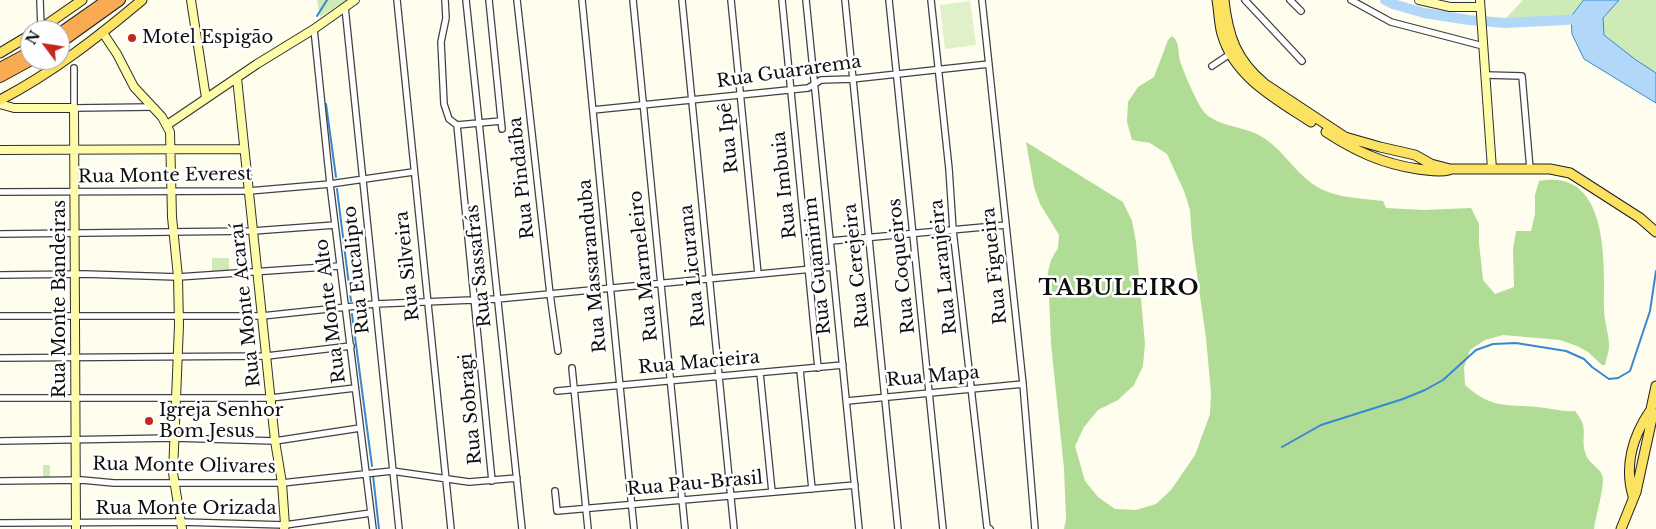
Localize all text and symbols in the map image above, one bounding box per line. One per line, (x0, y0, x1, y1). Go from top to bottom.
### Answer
north arrow (20, 20, 70, 70)
place label: Motel Espigão (142, 27, 273, 49)
text: N (22, 28, 44, 48)
marker: Motel Espigão (126, 32, 138, 44)
street label: Rua Guararema (715, 51, 863, 93)
street label: Rua Ipê (715, 102, 743, 174)
street label: Rua Pindaíba (505, 116, 539, 240)
street label: Rua Imbuia (769, 130, 801, 240)
street label: Rua Monte Everest (78, 164, 252, 188)
street label: Rua Massaranduba (575, 178, 611, 354)
street label: Rua Marmeleiro (625, 189, 663, 343)
street label: Rua Guamirim (800, 196, 836, 336)
street label: Rua Coqueiros (884, 197, 920, 335)
street label: Rua Laranjeira (926, 198, 962, 336)
street label: Rua Monte Bandeiras (49, 200, 71, 398)
street label: Rua Sassafrás (462, 203, 496, 329)
street label: Rua Cerejeira (840, 203, 874, 329)
street label: Rua Licurana (676, 204, 710, 328)
street label: Rua Eucalipto (340, 205, 374, 335)
street label: Rua Figueira (978, 206, 1012, 326)
street label: Rua Silveira (391, 210, 425, 322)
street label: Rua Monte Acaraí (227, 222, 265, 388)
street label: Rua Monte Alto (311, 238, 351, 384)
district label: TABULEIRO (1037, 276, 1201, 302)
street label: Rua Macieira (637, 347, 761, 379)
street label: Rua Sobragi (455, 352, 487, 466)
street label: Rua Mapa (886, 362, 980, 392)
place label: Igreja Senhor Bom Jesus (159, 400, 283, 442)
marker: Igreja Senhor Bom Jesus (143, 415, 155, 427)
street label: Rua Monte Olivares (92, 454, 276, 478)
street label: Rua Pau-Brasil (626, 467, 764, 501)
street label: Rua Monte Orizada (96, 498, 276, 520)

